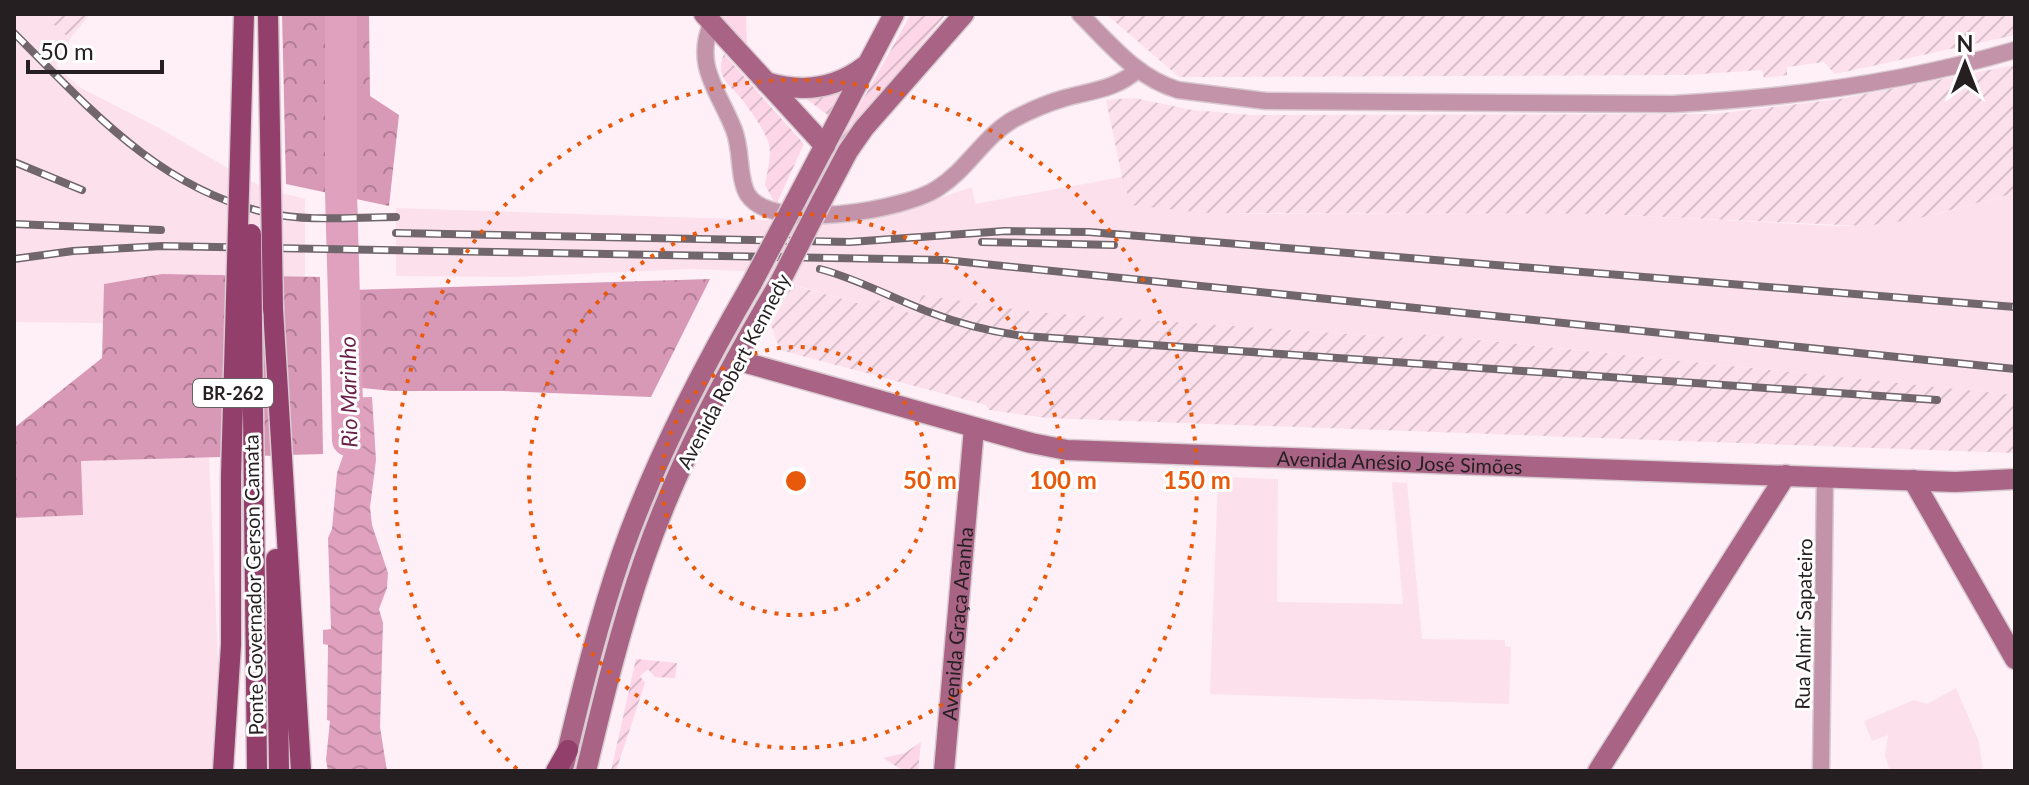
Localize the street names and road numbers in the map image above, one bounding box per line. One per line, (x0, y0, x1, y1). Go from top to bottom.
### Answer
street label: Avenida Robert Kennedy (671, 269, 795, 473)
road number: BR-262 (193, 379, 273, 407)
street label: Ponte Governador Gerson Camata (238, 434, 268, 736)
street label: Avenida Anésio José Simões (1276, 446, 1523, 478)
street label: Avenida Graça Aranha (936, 526, 977, 721)
street label: Rua Almir Sapateiro (1790, 538, 1816, 710)

